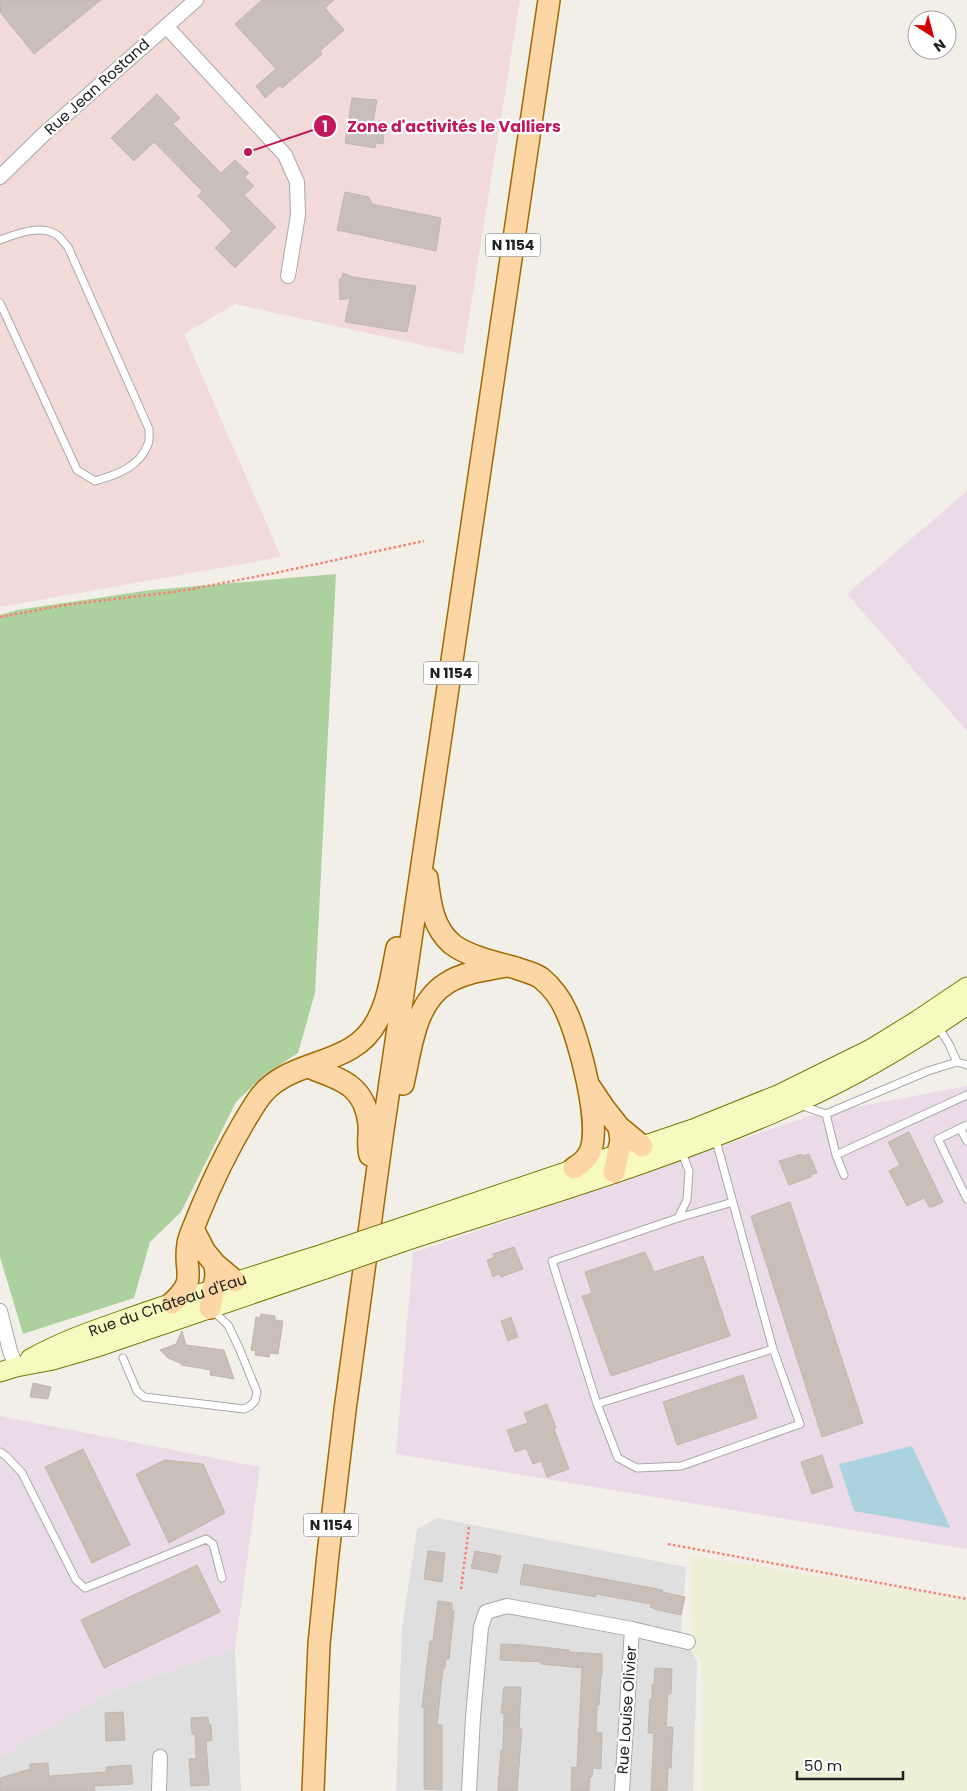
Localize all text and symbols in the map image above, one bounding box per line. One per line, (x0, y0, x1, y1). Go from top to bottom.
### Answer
north arrow (907, 10, 957, 60)
street label: Rue Jean Rostand (40, 34, 154, 140)
text: N (930, 34, 950, 57)
callout: Zone d'activités le Valliers (313, 111, 571, 142)
text: Zone d'activités le Valliers (347, 115, 561, 138)
text: 1 (322, 116, 328, 137)
road number: N 1154 (486, 234, 540, 256)
road number: N 1154 (424, 661, 478, 684)
street label: Rue du Château d'Eau (85, 1268, 249, 1341)
road number: N 1154 (304, 1514, 358, 1536)
street label: Rue Louise Olivier (612, 1645, 641, 1775)
scale bar (797, 1748, 903, 1780)
text: 50 m (804, 1755, 842, 1776)

